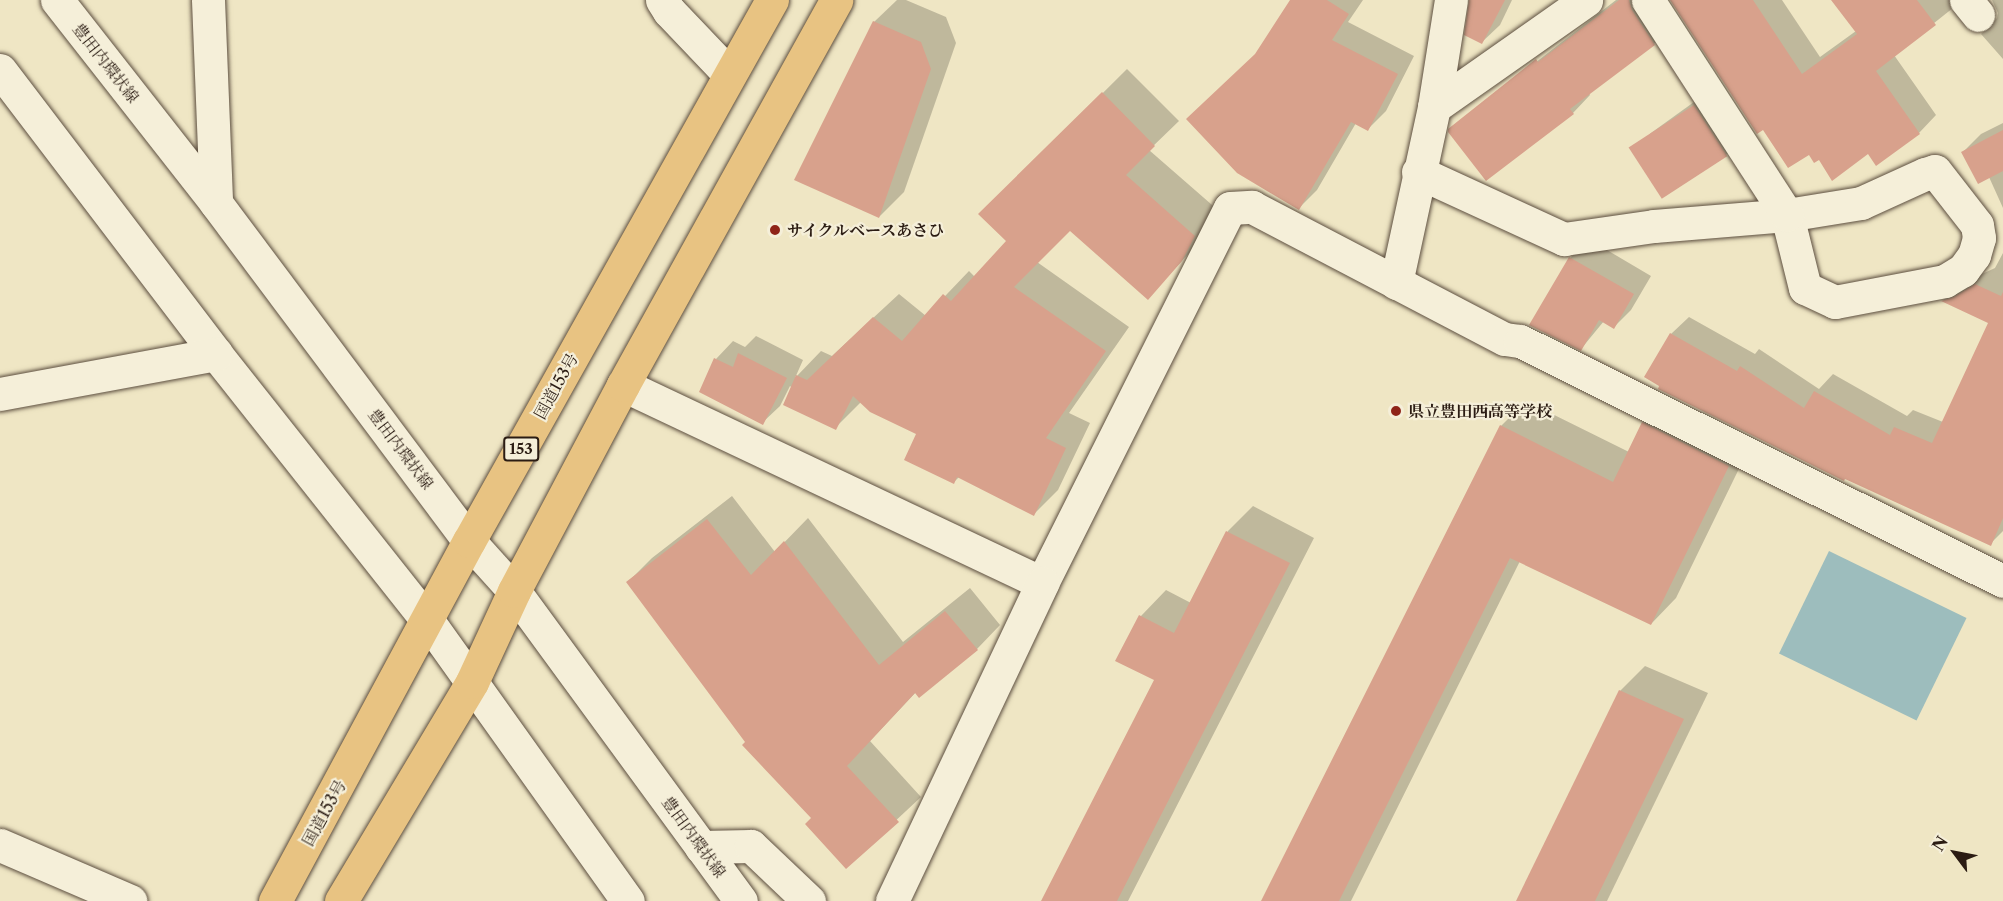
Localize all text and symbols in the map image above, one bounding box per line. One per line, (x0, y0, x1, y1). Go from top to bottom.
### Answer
street label: 豊田内環状線 (69, 19, 143, 107)
place label: サイクルベースあさひ (787, 220, 947, 240)
marker: サイクルベースあさひ (768, 223, 782, 237)
street label: 国道153号 (530, 350, 582, 422)
place label: 県立豊田西高等学校 (1408, 401, 1552, 421)
marker: 県立豊田西高等学校 (1389, 404, 1403, 418)
street label: 豊田内環状線 (364, 405, 438, 493)
road number: 153 (503, 437, 539, 461)
street label: 国道153号 (298, 777, 350, 849)
street label: 豊田内環状線 (658, 793, 730, 881)
north arrow (1925, 823, 1985, 883)
text: N (1928, 832, 1952, 855)

